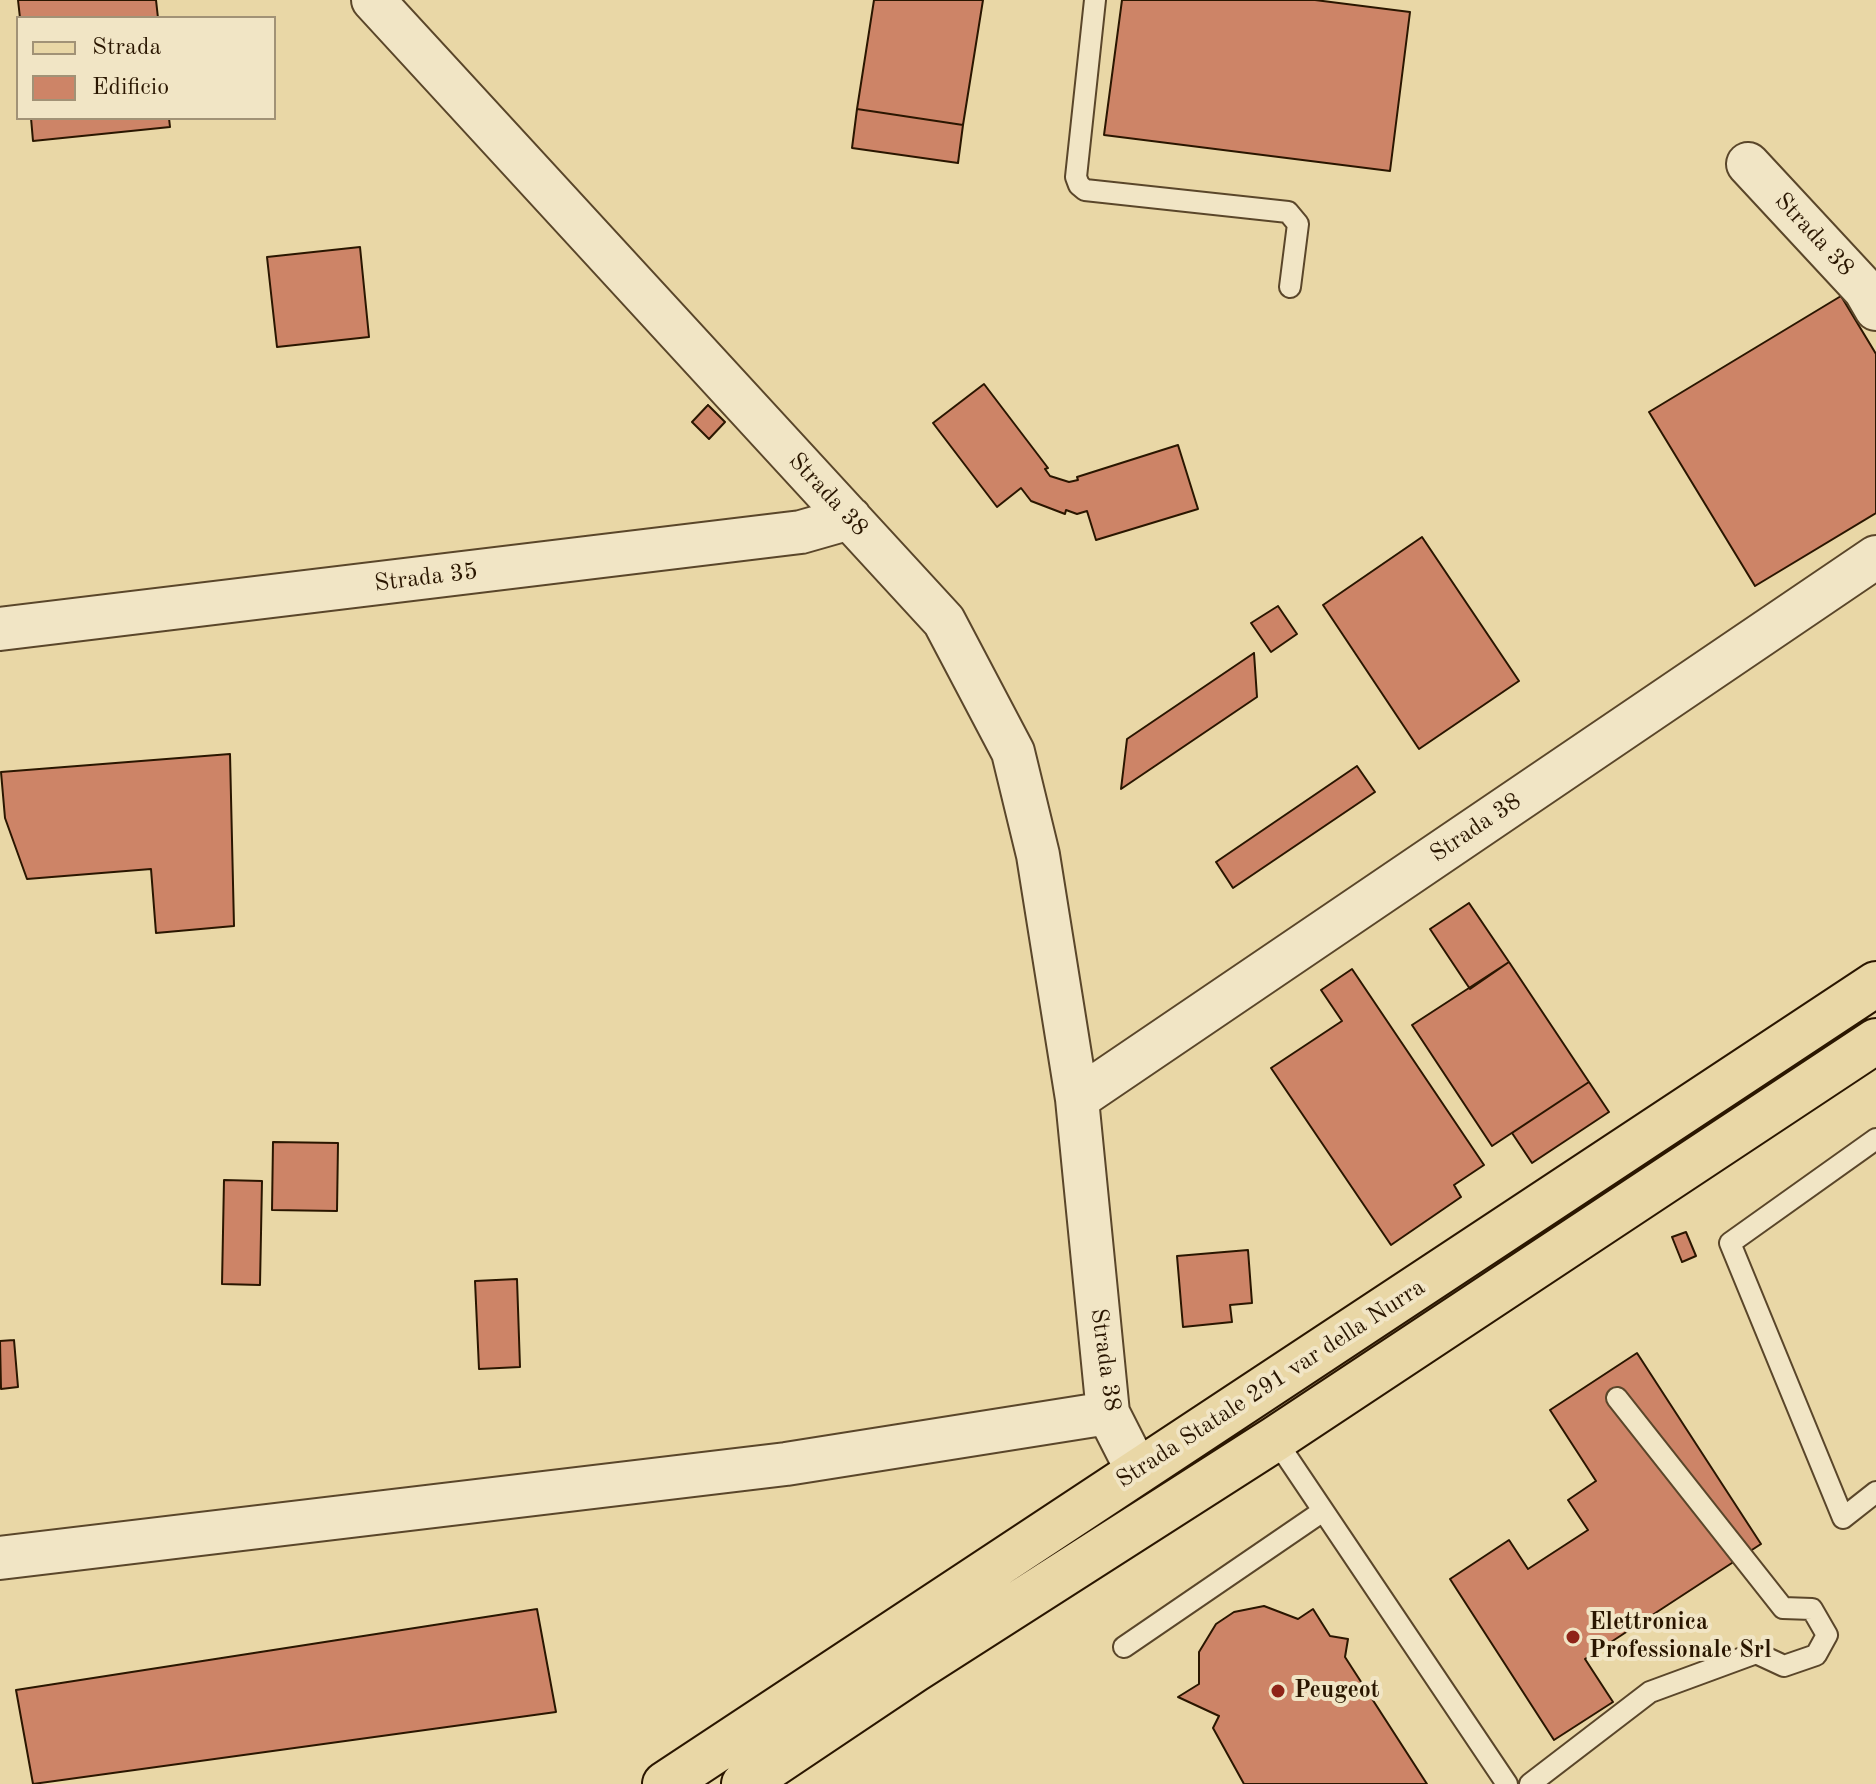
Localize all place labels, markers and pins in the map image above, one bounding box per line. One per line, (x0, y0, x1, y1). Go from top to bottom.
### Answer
place label: Elettronica Professionale Srl (1589, 1609, 1772, 1665)
marker: Elettronica Professionale Srl (1564, 1628, 1582, 1646)
place label: Peugeot (1294, 1677, 1380, 1705)
marker: Peugeot (1269, 1682, 1287, 1700)

